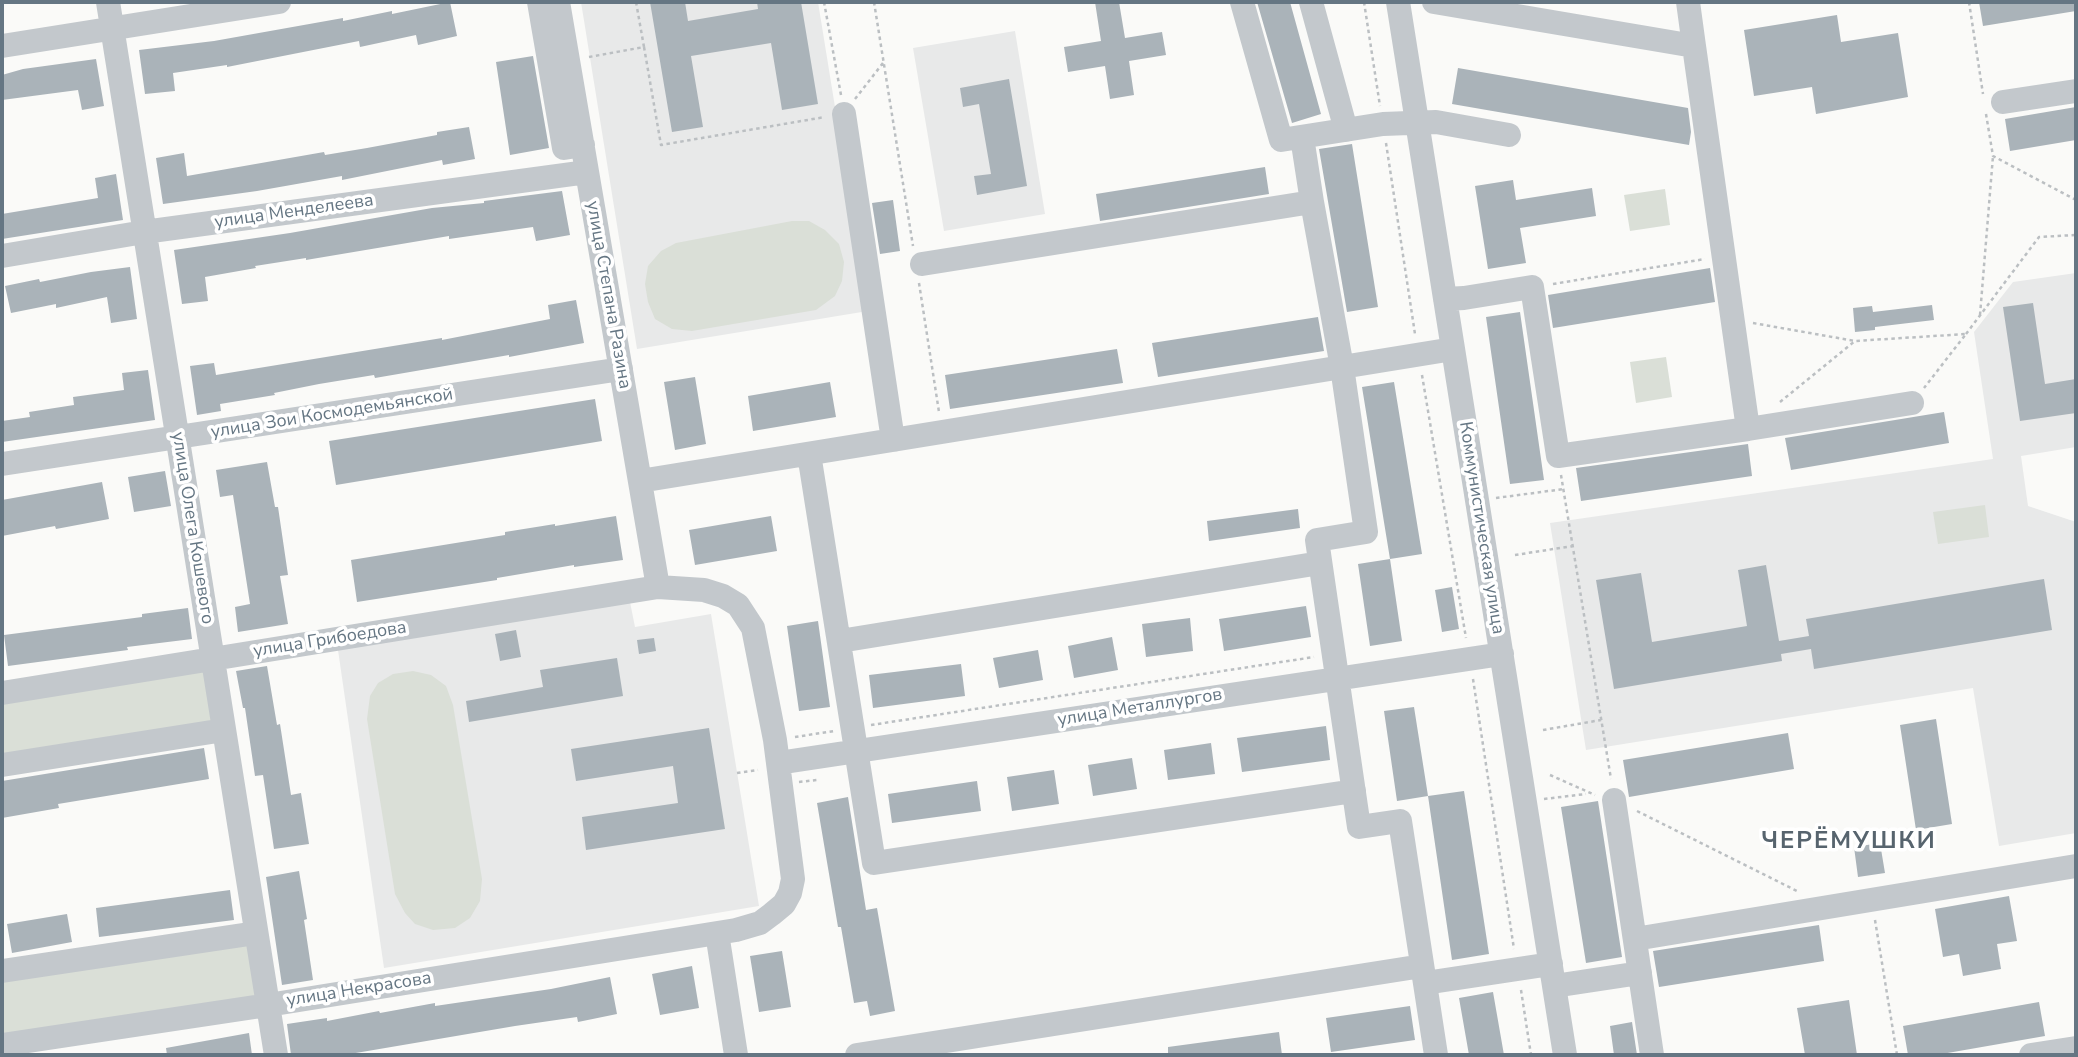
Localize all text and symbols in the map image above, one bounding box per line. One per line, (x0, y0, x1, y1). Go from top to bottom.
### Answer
street label: улица Менделеева (213, 190, 375, 234)
street label: улица Степана Разина (581, 199, 635, 391)
street label: улица Зои Космодемьянской (209, 384, 455, 444)
street label: Коммунистическая улица (1454, 420, 1508, 636)
street label: улица Олега Кошевого (166, 430, 218, 626)
street label: улица Грибоедова (252, 617, 408, 663)
street label: улица Металлургов (1056, 684, 1224, 732)
district label: ЧЕРЁМУШКИ (1762, 828, 1936, 856)
street label: улица Некрасова (285, 968, 433, 1012)

